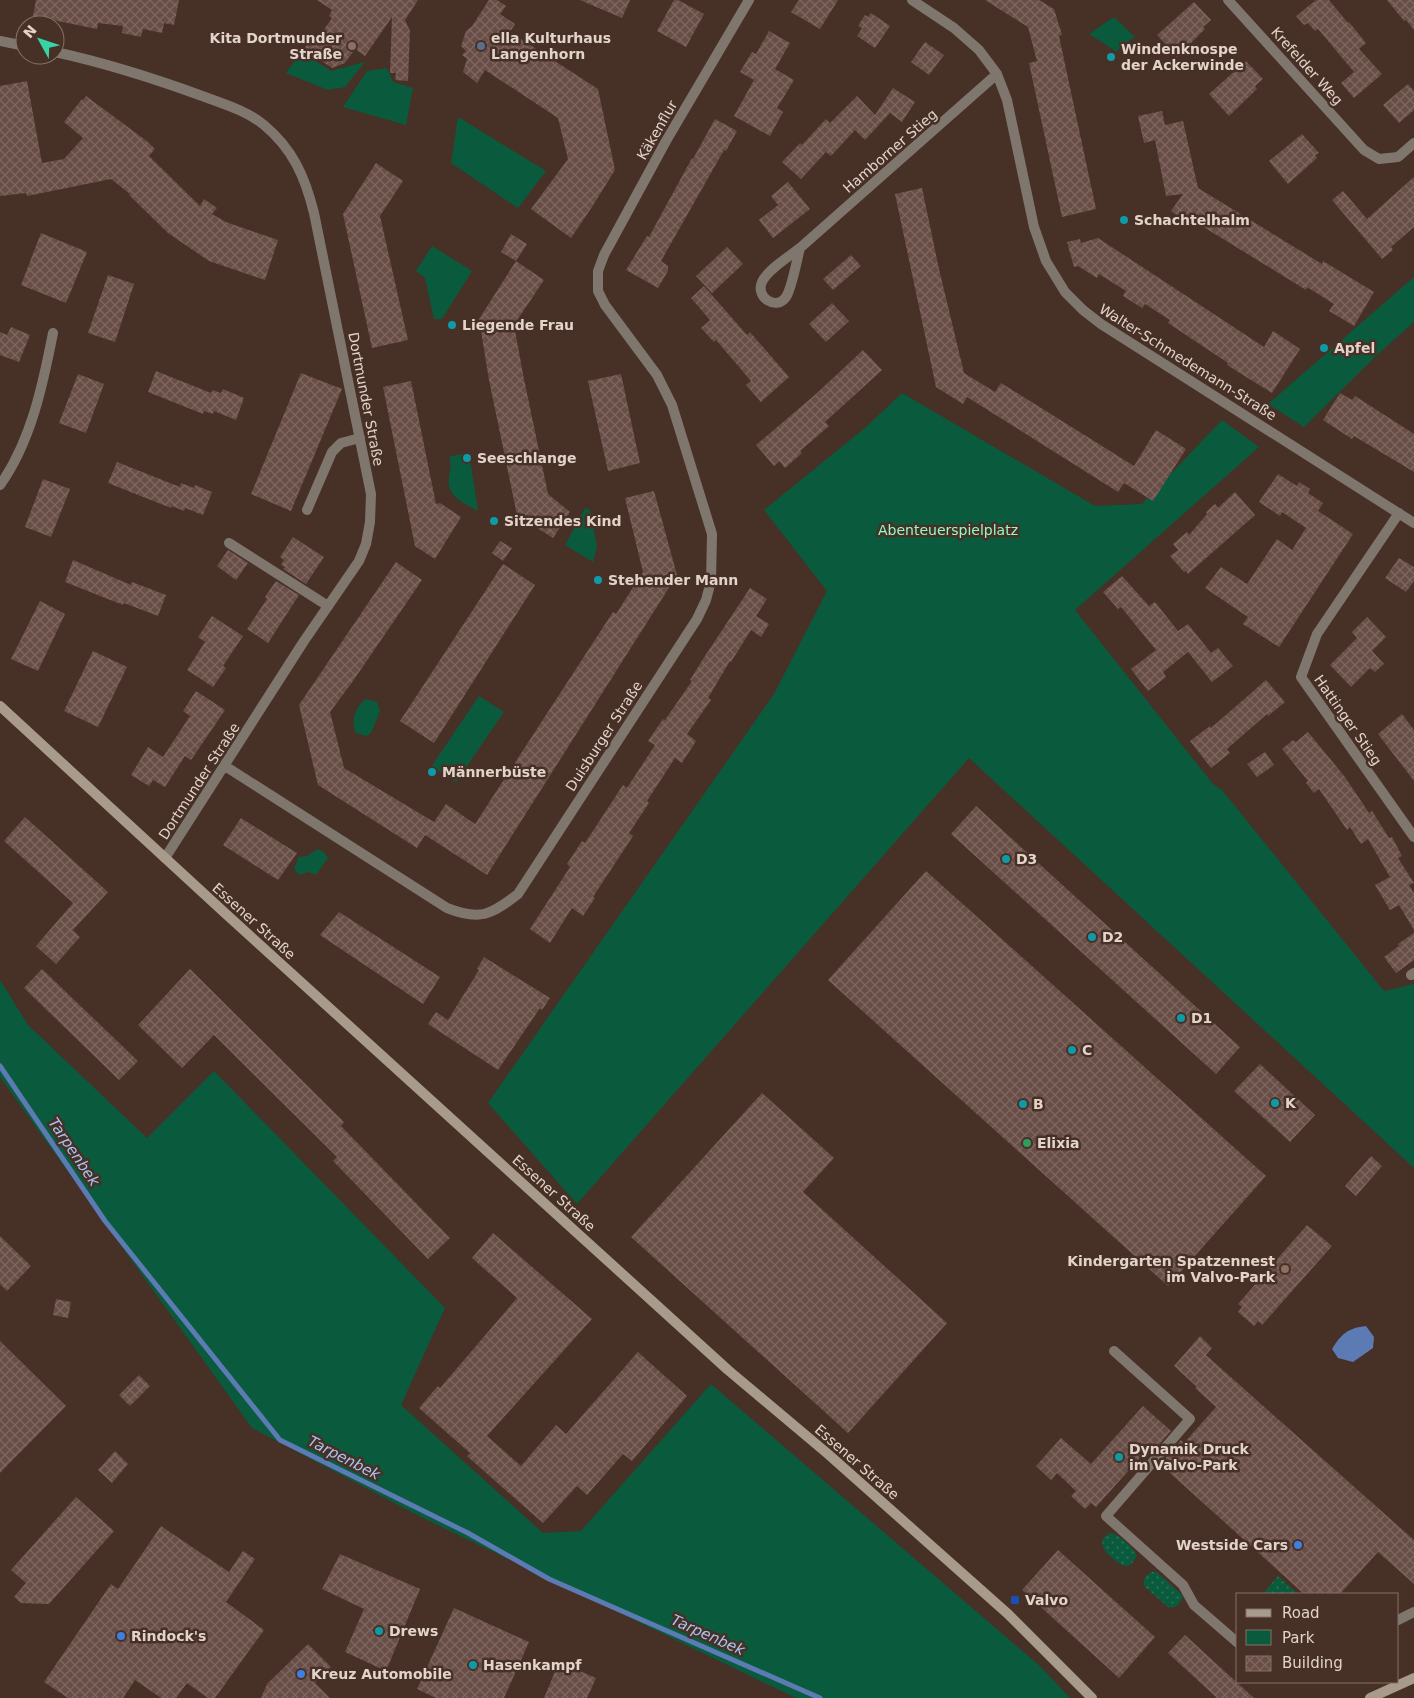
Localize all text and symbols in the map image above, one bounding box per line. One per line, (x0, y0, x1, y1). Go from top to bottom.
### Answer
north arrow (15, 15, 65, 65)
text: N (20, 22, 40, 41)
street label: Krefelder Weg (1268, 24, 1346, 108)
place label: Kita Dortmunder Straße (210, 30, 342, 62)
place label: ella Kulturhaus Langenhorn (491, 30, 611, 62)
marker: Kita Dortmunder Straße (346, 40, 358, 52)
marker: ella Kulturhaus Langenhorn (475, 40, 487, 52)
place label: Windenknospe der Ackerwinde (1121, 41, 1244, 73)
marker: Windenknospe der Ackerwinde (1105, 51, 1117, 63)
street label: Käkenflur (634, 97, 681, 163)
street label: Hamborner Stieg (840, 106, 940, 196)
place label: Schachtelhalm (1134, 212, 1250, 228)
marker: Schachtelhalm (1118, 214, 1130, 226)
street label: Walter-Schmedemann-Straße (1096, 301, 1280, 423)
place label: Liegende Frau (462, 317, 574, 333)
marker: Liegende Frau (446, 319, 458, 331)
street label: Dortmunder Straße (345, 331, 387, 467)
place label: Apfel (1334, 340, 1375, 356)
marker: Apfel (1318, 342, 1330, 354)
place label: Seeschlange (477, 450, 576, 466)
marker: Seeschlange (461, 452, 473, 464)
place label: Sitzendes Kind (504, 513, 622, 529)
marker: Sitzendes Kind (488, 515, 500, 527)
park label: Abenteuerspielplatz (878, 522, 1018, 538)
place label: Stehender Mann (608, 572, 738, 588)
marker: Stehender Mann (592, 574, 604, 586)
street label: Hattinger Stieg (1311, 672, 1385, 768)
street label: Duisburger Straße (562, 678, 646, 794)
street label: Dortmunder Straße (155, 720, 243, 842)
place label: Männerbüste (442, 764, 546, 780)
marker: Männerbüste (426, 766, 438, 778)
place label: D3 (1016, 851, 1037, 867)
marker: D3 (1000, 853, 1012, 865)
street label: Essener Straße (209, 880, 299, 962)
place label: D2 (1102, 929, 1123, 945)
marker: D2 (1086, 931, 1098, 943)
place label: D1 (1191, 1010, 1212, 1026)
marker: D1 (1175, 1012, 1187, 1024)
place label: C (1082, 1042, 1092, 1058)
marker: C (1066, 1044, 1078, 1056)
place label: K (1285, 1095, 1297, 1111)
place label: B (1033, 1096, 1044, 1112)
marker: K (1269, 1097, 1281, 1109)
marker: B (1017, 1098, 1029, 1110)
water label: Tarpenbek (45, 1114, 104, 1191)
place label: Elixia (1037, 1135, 1079, 1151)
marker: Elixia (1021, 1137, 1033, 1149)
street label: Essener Straße (509, 1152, 599, 1234)
place label: Kindergarten Spatzennest im Valvo-Park (1067, 1253, 1276, 1285)
marker: Kindergarten Spatzennest im Valvo-Park (1279, 1263, 1291, 1275)
street label: Essener Straße (812, 1421, 902, 1503)
water label: Tarpenbek (305, 1432, 384, 1484)
place label: Dynamik Druck im Valvo-Park (1129, 1441, 1250, 1473)
marker: Dynamik Druck im Valvo-Park (1113, 1451, 1125, 1463)
place label: Westside Cars (1176, 1537, 1288, 1553)
marker: Westside Cars (1292, 1539, 1304, 1551)
place label: Valvo (1025, 1592, 1068, 1608)
legend (1236, 1593, 1399, 1683)
marker: Valvo (1009, 1594, 1021, 1606)
text: Road (1282, 1604, 1320, 1622)
water label: Tarpenbek (668, 1611, 749, 1660)
place label: Drews (389, 1623, 438, 1639)
marker: Drews (373, 1625, 385, 1637)
place label: Rindock's (131, 1628, 206, 1644)
text: Park (1282, 1629, 1315, 1647)
marker: Rindock's (115, 1630, 127, 1642)
text: Building (1282, 1654, 1343, 1672)
place label: Hasenkampf (483, 1657, 582, 1673)
marker: Hasenkampf (467, 1659, 479, 1671)
place label: Kreuz Automobile (311, 1666, 452, 1682)
marker: Kreuz Automobile (295, 1668, 307, 1680)

